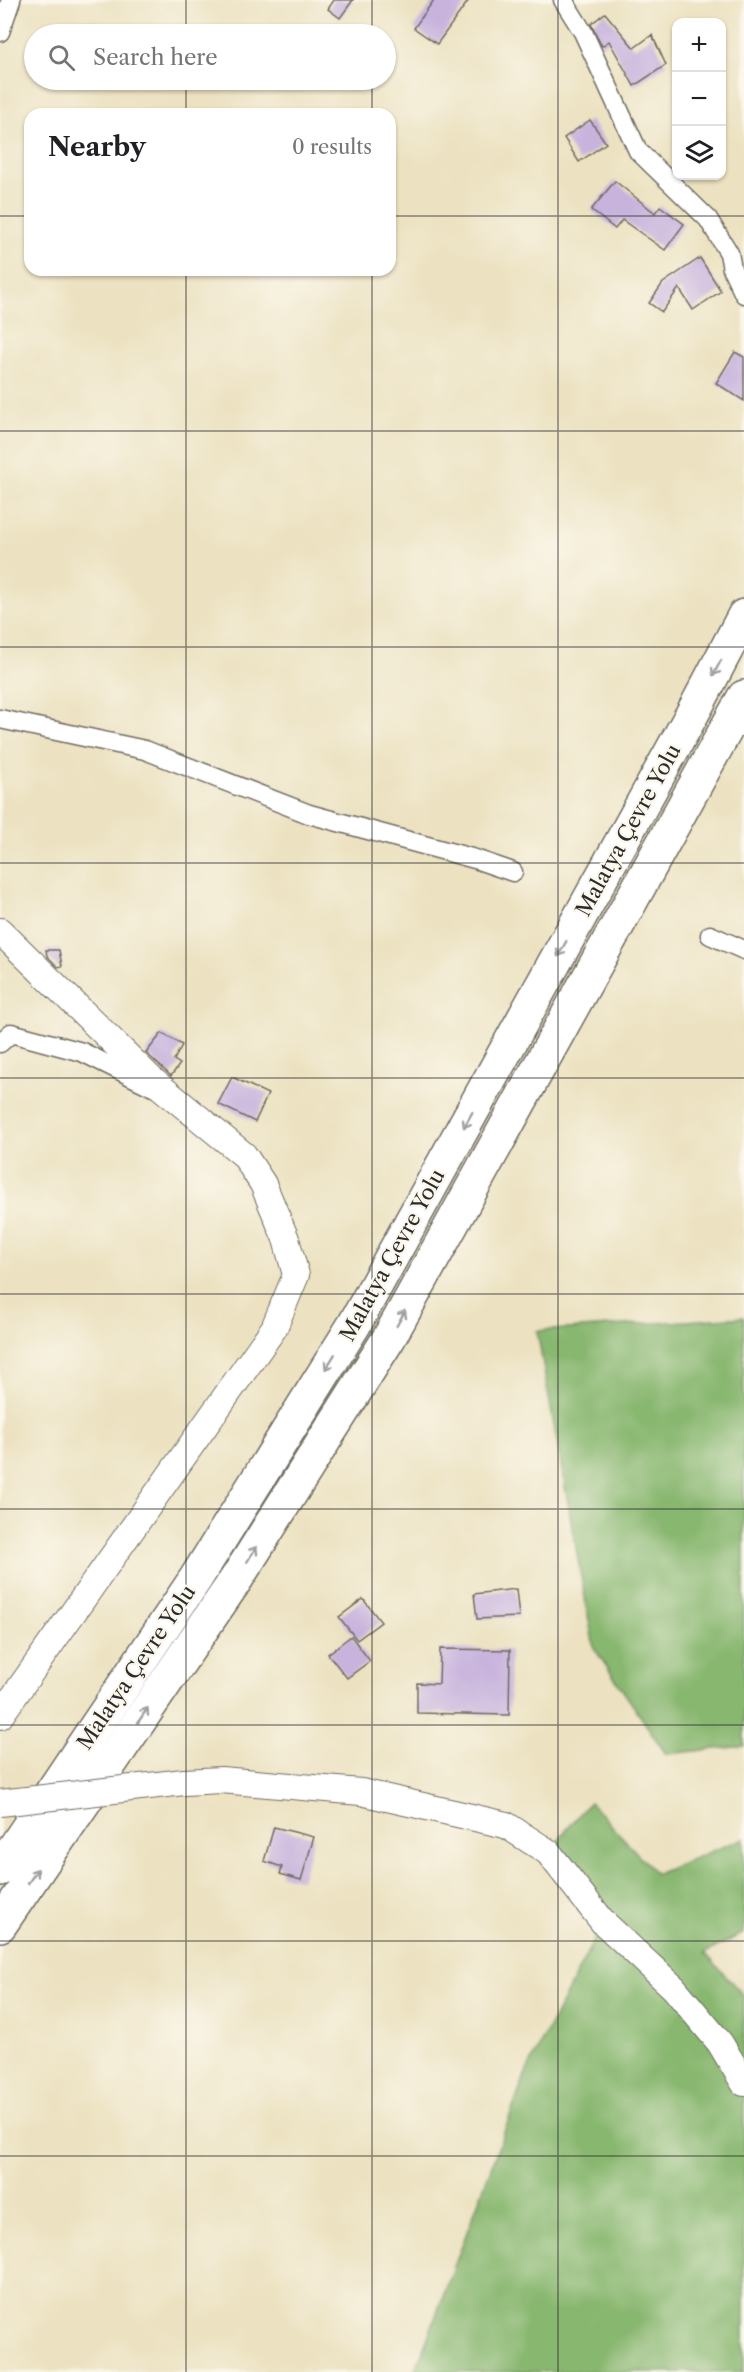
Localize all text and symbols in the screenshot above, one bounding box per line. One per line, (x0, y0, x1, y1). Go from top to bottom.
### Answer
map controls (672, 18, 726, 180)
button: + (672, 18, 726, 72)
search box (24, 24, 396, 90)
icon: search (45, 41, 78, 74)
text: Search here (93, 44, 218, 71)
button: − (672, 72, 726, 126)
button: layers (672, 126, 726, 180)
text: Nearby (48, 131, 146, 163)
text: 0 results (292, 135, 372, 159)
one-way arrow (711, 659, 723, 676)
street label: Malatya Çevre Yolu (570, 739, 686, 920)
one-way arrow (556, 940, 568, 957)
one-way arrow (462, 1110, 473, 1128)
street label: Malatya Çevre Yolu (334, 1164, 450, 1345)
one-way arrow (395, 1309, 407, 1326)
one-way arrow (324, 1354, 337, 1371)
one-way arrow (247, 1546, 259, 1563)
street label: Malatya Çevre Yolu (72, 1580, 200, 1754)
one-way arrow (137, 1708, 149, 1724)
one-way arrow (27, 1869, 39, 1885)

